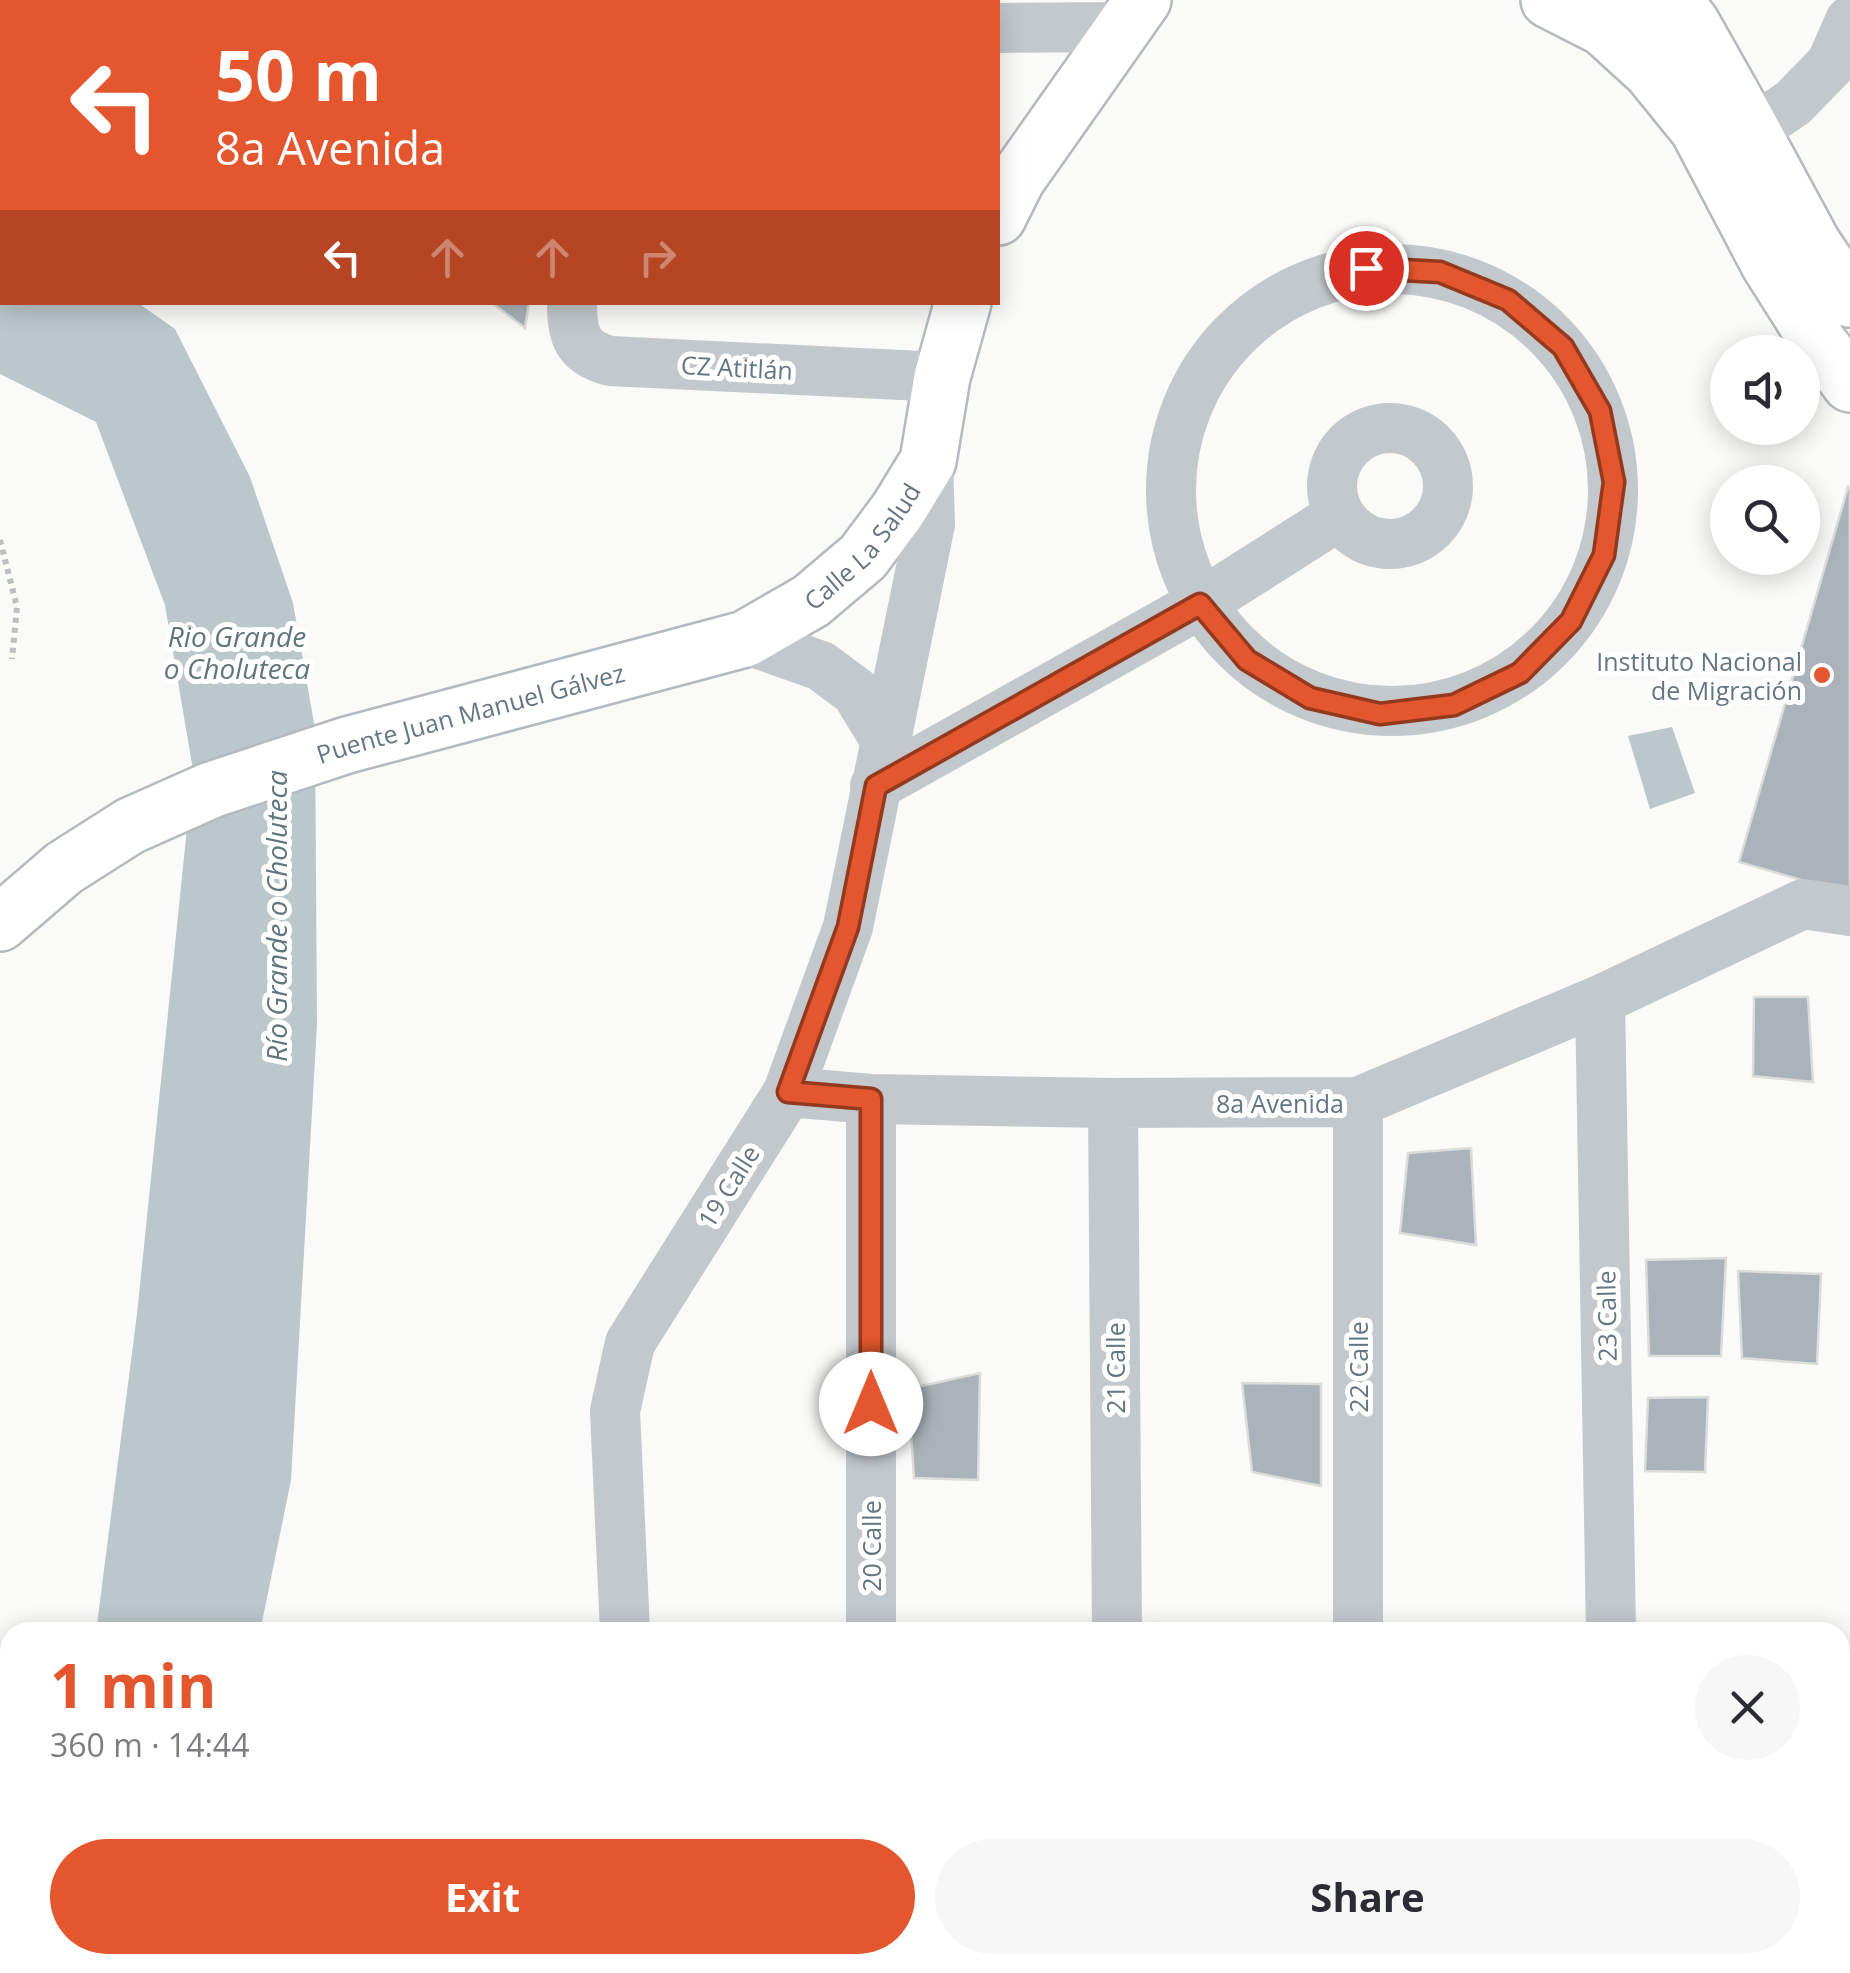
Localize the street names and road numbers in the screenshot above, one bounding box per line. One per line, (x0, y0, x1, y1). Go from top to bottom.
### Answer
street label: CZ Atitlán (680, 347, 794, 387)
street label: Calle La Salud (796, 476, 928, 617)
street label: Puente Juan Manuel Gálvez (312, 655, 628, 771)
street label: 8a Avenida (1216, 1086, 1344, 1120)
street label: 19 Calle (689, 1138, 767, 1234)
street label: 23 Calle (1588, 1270, 1624, 1362)
street label: 22 Calle (1341, 1321, 1375, 1413)
street label: 21 Calle (1098, 1322, 1132, 1414)
street label: 20 Calle (854, 1500, 888, 1592)

